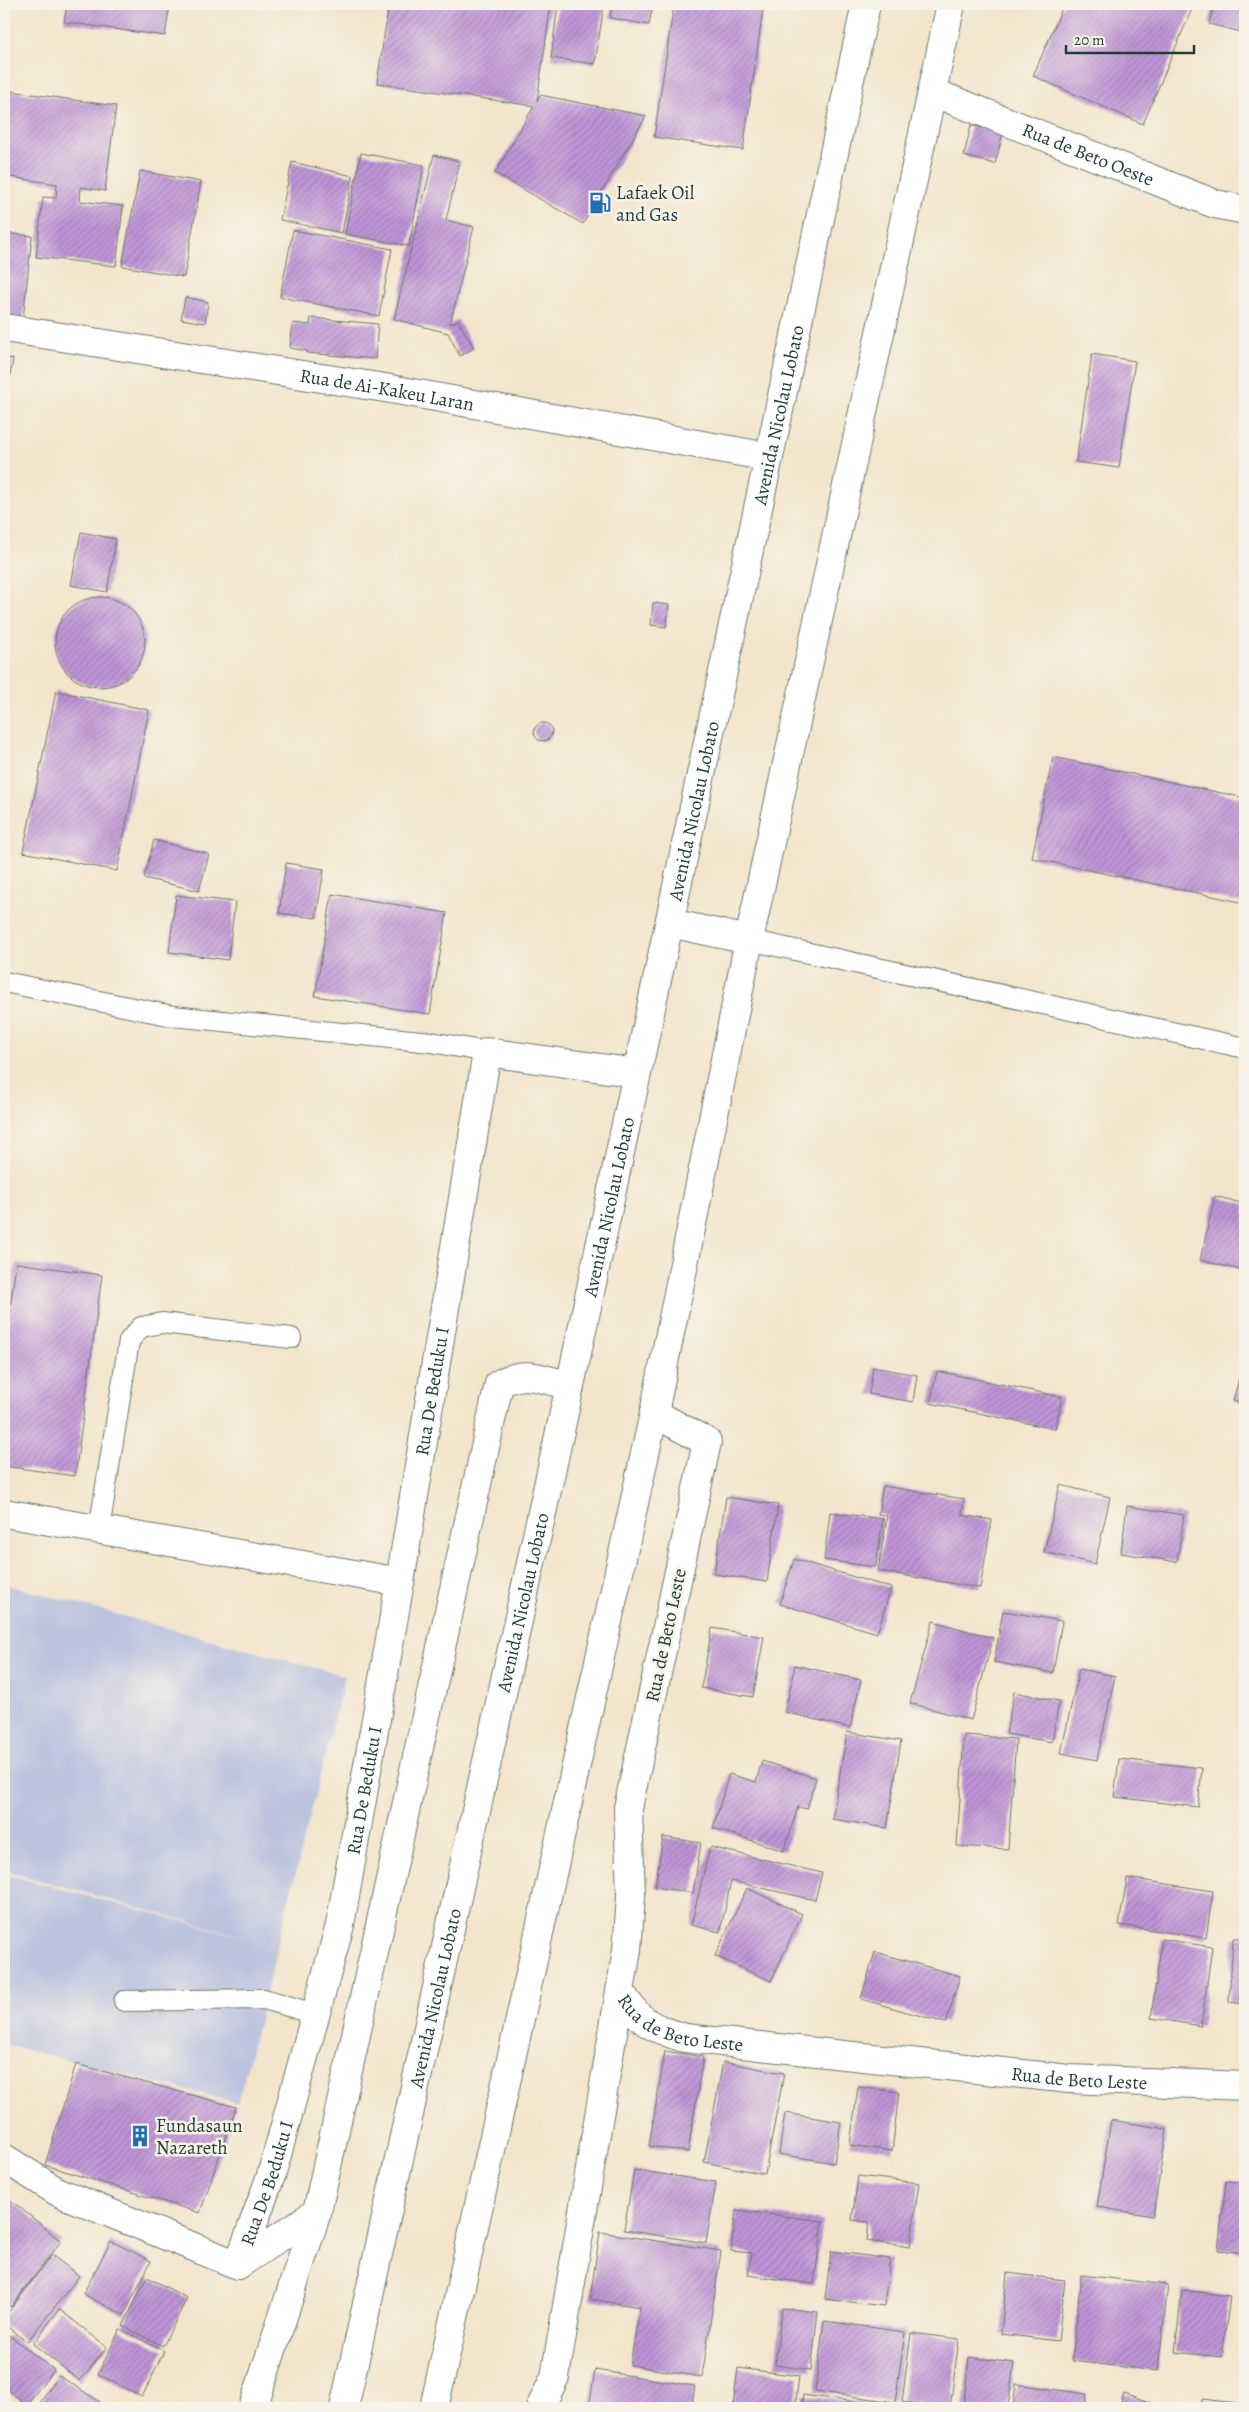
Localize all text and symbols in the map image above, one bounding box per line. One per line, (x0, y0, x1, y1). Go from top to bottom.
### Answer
scale bar (1066, 22, 1194, 54)
text: 20 m (1074, 30, 1105, 50)
street label: Rua de Beto Oeste (1018, 117, 1158, 193)
place label: Lafaek Oil and Gas (616, 180, 695, 228)
fuel station icon: Lafaek Oil and Gas (587, 190, 613, 216)
street label: Avenida Nicolau Lobato (747, 323, 811, 508)
street label: Rua de Ai-Kakeu Laran (298, 363, 476, 418)
street label: Avenida Nicolau Lobato (662, 719, 726, 904)
street label: Avenida Nicolau Lobato (577, 1115, 641, 1300)
street label: Rua De Beduku I (409, 1325, 456, 1458)
street label: Avenida Nicolau Lobato (490, 1511, 556, 1696)
street label: Rua de Beto Leste (639, 1566, 693, 1704)
street label: Rua De Beduku I (341, 1724, 389, 1857)
street label: Avenida Nicolau Lobato (403, 1906, 468, 2091)
street label: Rua de Beto Leste (611, 1989, 744, 2058)
street label: Rua de Beto Leste (1010, 2061, 1148, 2096)
place label: Fundasaun Nazareth (156, 2113, 243, 2161)
street label: Rua De Beduku I (234, 2118, 300, 2249)
building icon: Fundasaun Nazareth (127, 2123, 153, 2149)

